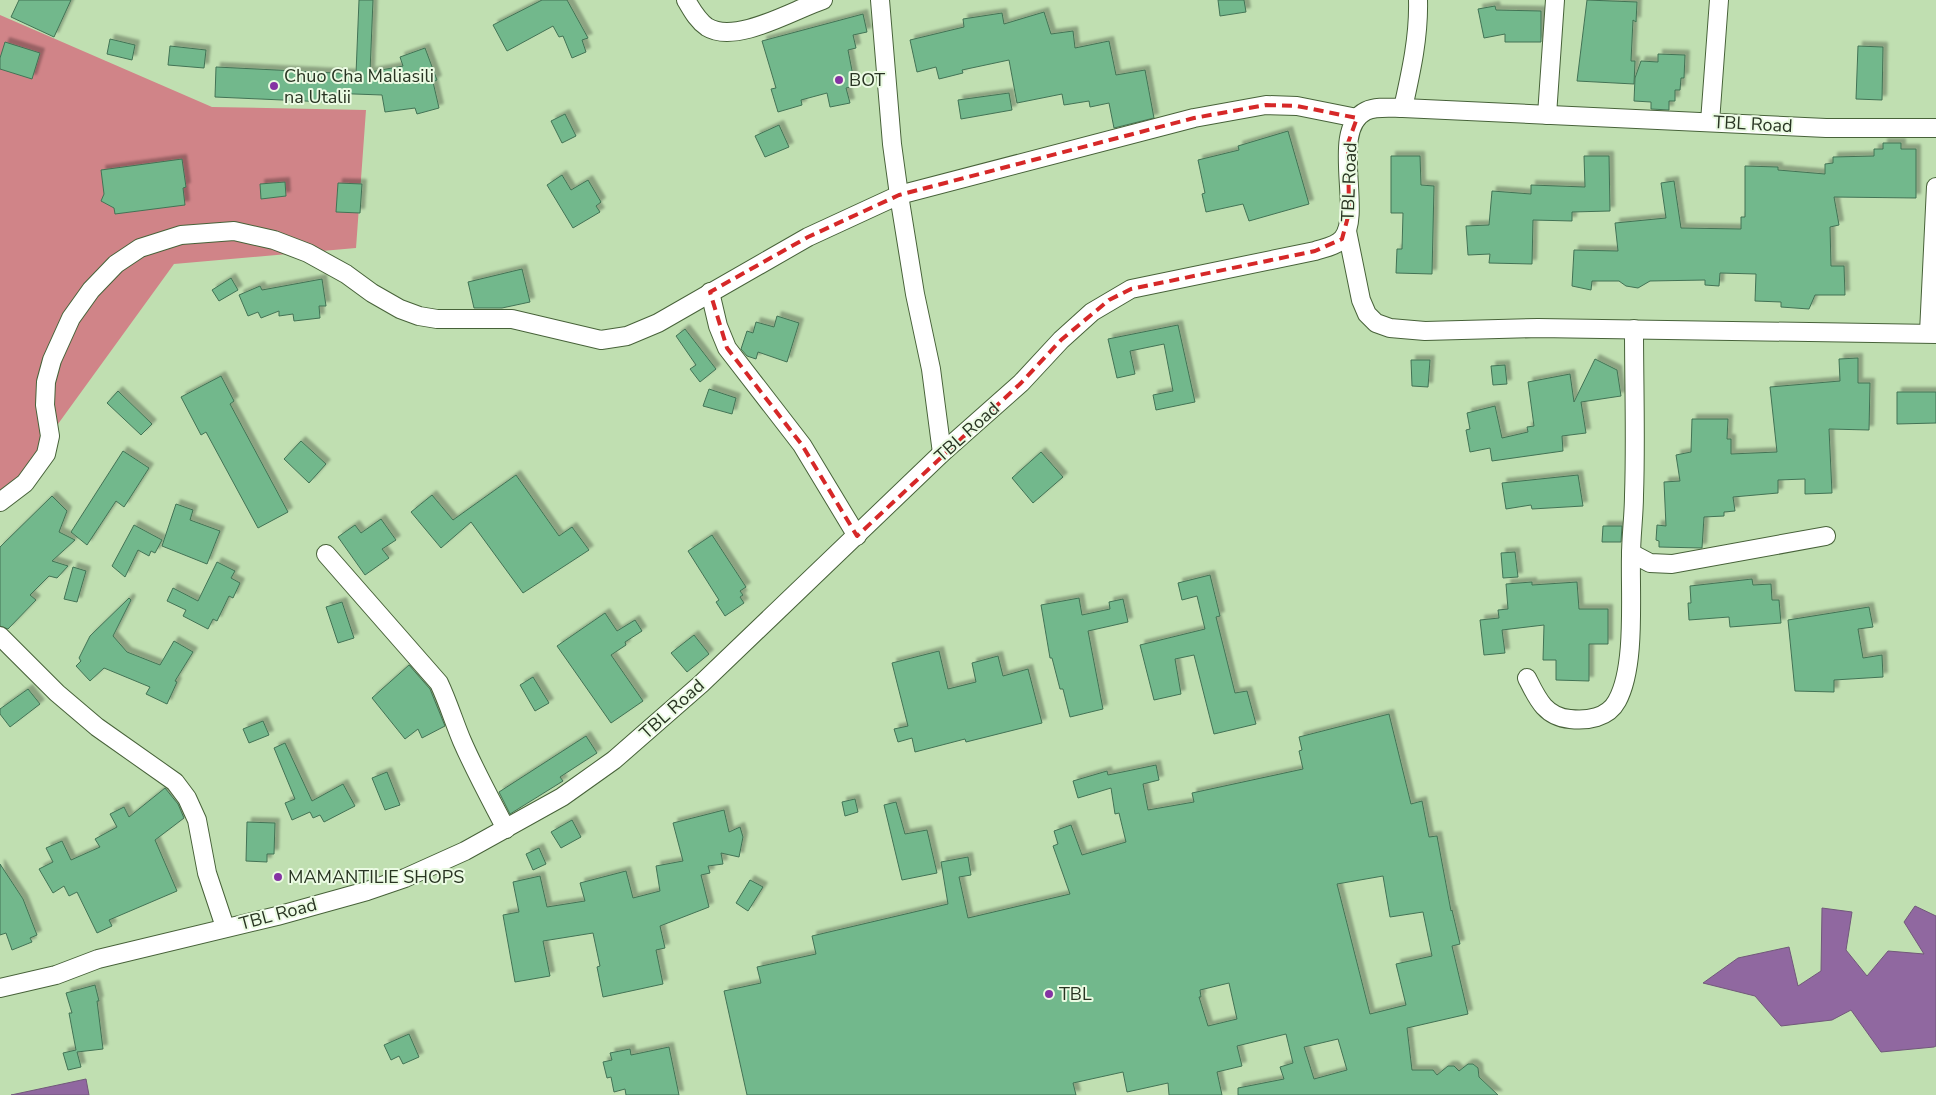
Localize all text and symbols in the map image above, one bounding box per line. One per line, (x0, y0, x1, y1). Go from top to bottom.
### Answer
place label: Chuo Cha Maliasili na Utalii (284, 64, 434, 109)
place label: BOT (849, 68, 885, 92)
marker: BOT (833, 74, 845, 86)
marker: Chuo Cha Maliasili na Utalii (268, 80, 280, 92)
street label: TBL Road (1713, 110, 1793, 138)
street label: TBL Road (1336, 142, 1362, 222)
street label: TBL Road (930, 397, 1004, 467)
street label: TBL Road (635, 674, 709, 744)
place label: MAMANTILIE SHOPS (288, 865, 464, 889)
marker: MAMANTILIE SHOPS (272, 871, 284, 883)
street label: TBL Road (237, 892, 319, 936)
place label: TBL (1059, 982, 1092, 1006)
marker: TBL (1043, 988, 1055, 1000)

